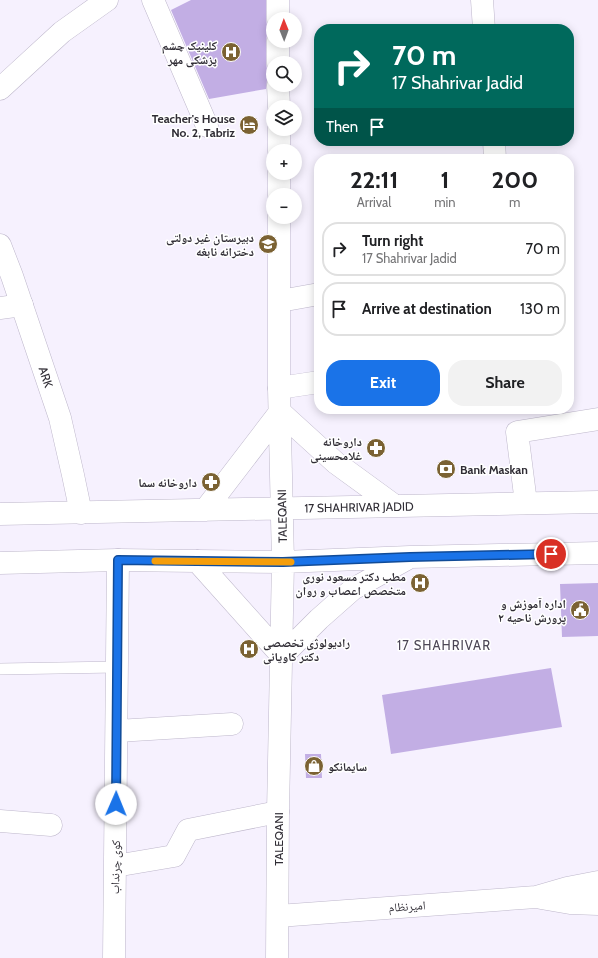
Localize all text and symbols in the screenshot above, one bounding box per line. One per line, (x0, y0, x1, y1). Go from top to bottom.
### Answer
north arrow (266, 12, 302, 48)
map controls (266, 12, 302, 224)
place label: کلینیک چشم پزشکی مهر (162, 38, 218, 68)
text: 70 m (392, 38, 456, 72)
icon: right (326, 40, 378, 92)
hospital icon: کلینیک چشم پزشکی مهر (220, 41, 242, 63)
button: search (266, 56, 302, 92)
text: 17 Shahrivar Jadid (392, 72, 523, 94)
button: layers (266, 100, 302, 136)
place label: Teacher's House No. 2, Tabriz (152, 111, 235, 140)
hotel icon: Teacher's House No. 2, Tabriz (238, 114, 260, 136)
icon: arrive (366, 116, 388, 138)
text: Then (326, 118, 358, 136)
button: + (266, 144, 302, 180)
text: 22:11 (350, 165, 398, 194)
text: 1 (440, 165, 449, 194)
text: 200 (492, 165, 538, 194)
button: − (266, 188, 302, 224)
text: Arrival (357, 194, 391, 210)
text: min (434, 194, 456, 210)
text: m (509, 194, 521, 210)
place label: دبیرستان غیر دولتی دخترانه نابغه (166, 230, 254, 259)
text: Turn right (362, 232, 423, 250)
school or university icon: دبیرستان غیر دولتی دخترانه نابغه (257, 233, 279, 255)
icon: right (328, 238, 350, 260)
text: 70 m (526, 240, 560, 258)
text: 17 Shahrivar Jadid (362, 250, 457, 266)
icon: arrive (328, 298, 350, 320)
text: Arrive at destination (362, 300, 492, 318)
text: 130 m (520, 300, 560, 318)
button: Exit (326, 360, 440, 406)
button: Share (448, 360, 562, 406)
street label: ARK (36, 364, 57, 390)
place label: داروخانه غلامحسینی (310, 434, 362, 464)
pharmacy icon: داروخانه غلامحسینی (365, 437, 387, 459)
bank icon: Bank Maskan (435, 458, 457, 480)
place label: Bank Maskan (460, 462, 528, 477)
pharmacy icon: داروخانه سما (200, 471, 222, 493)
place label: داروخانه سما (138, 475, 197, 490)
street label: TALEQANI (274, 489, 290, 543)
street label: 17 SHAHRIVAR JADID (304, 499, 414, 515)
pin (534, 537, 568, 571)
icon: arrive (540, 543, 562, 565)
place label: مطب دکتر مسعود نوری متخصص اعصاب و روان (296, 569, 406, 599)
hospital icon: مطب دکتر مسعود نوری متخصص اعصاب و روان (409, 572, 431, 594)
place label: اداره آموزش و پرورش ناحیه ۲ (498, 596, 566, 626)
public building icon: اداره آموزش و پرورش ناحیه ۲ (569, 599, 591, 621)
place label: رادیولوژی تخصصی دکتر کاویانی (263, 635, 351, 665)
district label: 17 SHAHRIVAR (397, 637, 491, 653)
hospital icon: رادیولوژی تخصصی دکتر کاویانی (238, 638, 260, 660)
shop icon: سایمانکو (303, 755, 325, 777)
place label: سایمانکو (328, 759, 367, 774)
position arrow (95, 783, 137, 825)
street label: TALEQANI (271, 812, 286, 866)
street label: کوی چرنداب (107, 840, 123, 894)
street label: امیرنظام (388, 897, 426, 916)

